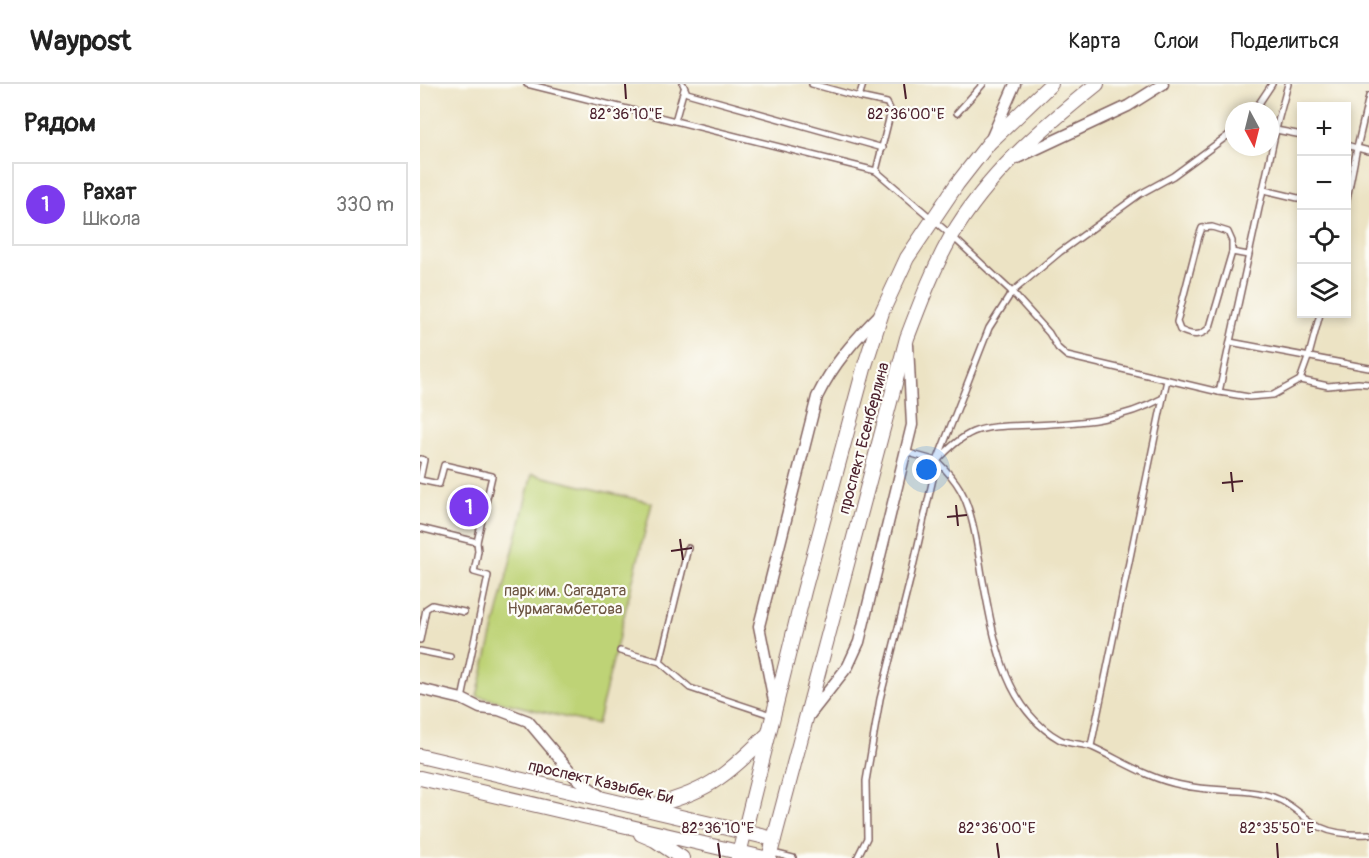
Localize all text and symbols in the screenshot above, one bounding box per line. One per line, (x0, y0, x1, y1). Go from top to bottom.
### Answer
text: Waypost (30, 24, 131, 59)
text: Карта (1068, 28, 1120, 55)
text: Слои (1153, 28, 1198, 55)
text: Поделиться (1231, 28, 1339, 55)
north arrow (1225, 102, 1279, 156)
map controls (1297, 102, 1351, 318)
button: + (1297, 102, 1351, 156)
text: 82°36'10"E (590, 105, 662, 124)
text: 82°36'00"E (868, 105, 945, 124)
text: Рядом (24, 107, 96, 139)
button: − (1297, 156, 1351, 210)
text: Рахат (83, 178, 136, 206)
text: 1 (42, 192, 49, 217)
text: 330 m (336, 192, 394, 217)
text: Школа (83, 206, 140, 231)
button: locate (1297, 210, 1351, 264)
button: layers (1297, 264, 1351, 318)
street label: проспект Есенберлина (834, 360, 894, 516)
your location (912, 455, 941, 484)
pin: 1 (449, 484, 488, 530)
park label: парк им. Сагадата Нурмагамбетова (504, 581, 626, 619)
street label: проспект Казыбек Би (526, 756, 675, 808)
text: 82°36'10"E (682, 819, 754, 838)
text: 82°36'00"E (959, 819, 1036, 838)
text: 82°35'50"E (1240, 819, 1314, 838)

